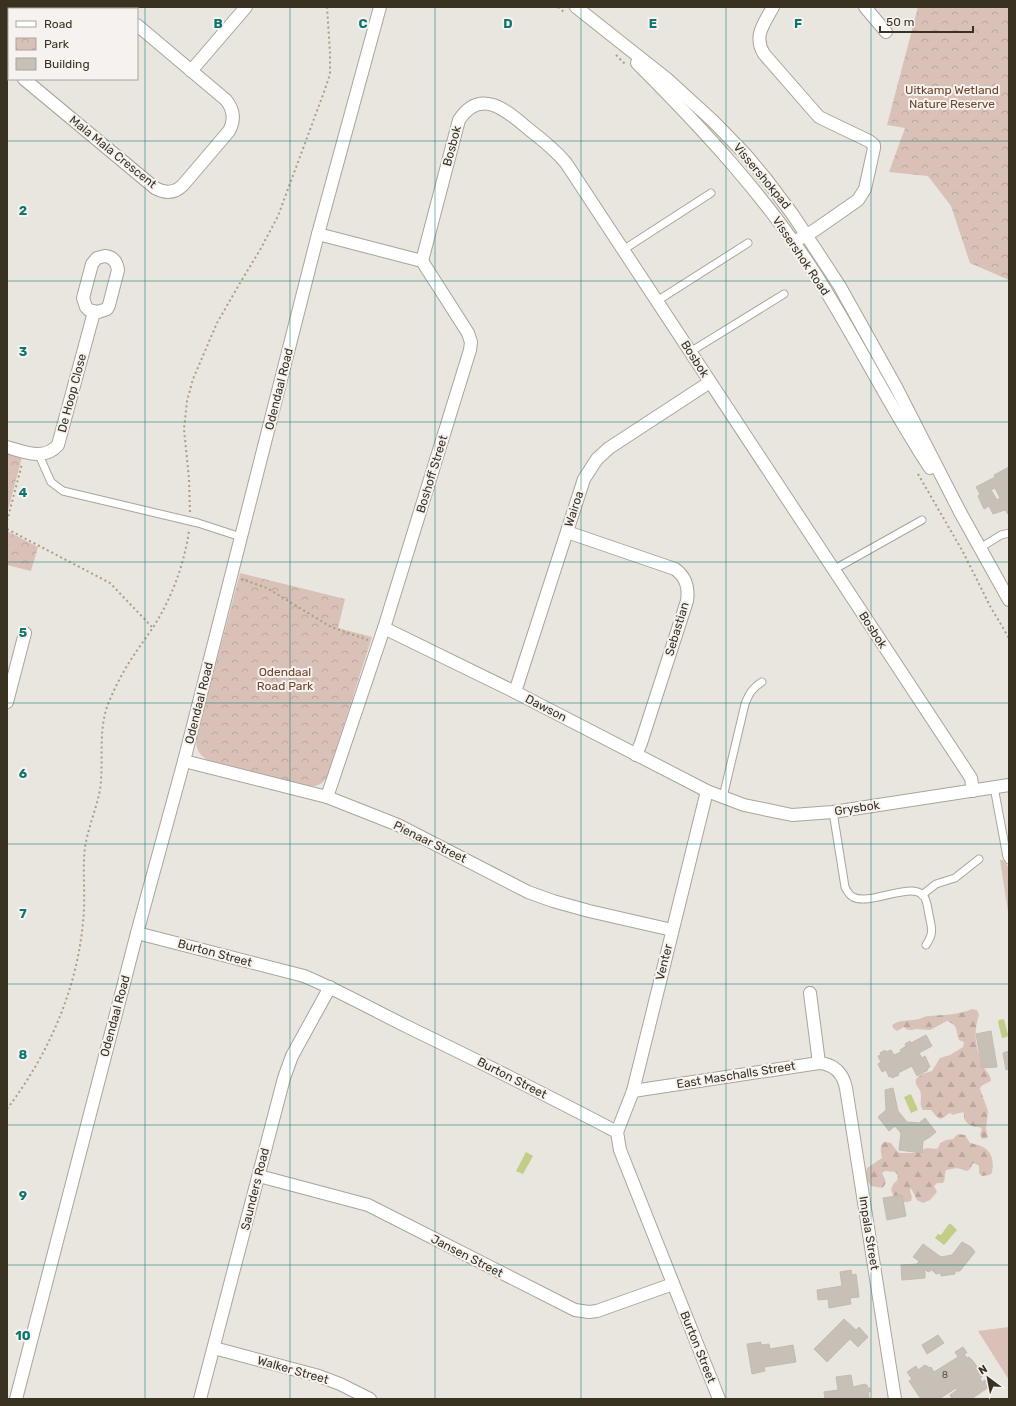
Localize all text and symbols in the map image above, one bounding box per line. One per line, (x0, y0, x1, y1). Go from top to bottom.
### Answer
legend (8, 8, 138, 80)
scale bar (880, 8, 973, 34)
text: 50 m (886, 15, 914, 29)
text: B (213, 16, 223, 31)
text: C (358, 16, 368, 31)
text: D (503, 16, 513, 31)
text: E (649, 16, 657, 31)
text: F (794, 16, 802, 31)
text: Road (44, 17, 72, 31)
text: Park (44, 37, 70, 51)
text: Building (44, 57, 90, 71)
park label: Uitkamp Wetland Nature Reserve (905, 83, 999, 111)
street label: Mala Mala Crescent (67, 113, 160, 192)
street label: Bosbok (440, 123, 464, 168)
street label: Vissershokpad (730, 140, 794, 212)
text: 2 (19, 203, 27, 218)
street label: Vissershok Road (769, 214, 833, 298)
street label: Bosbok (678, 338, 713, 381)
text: 3 (19, 344, 28, 359)
street label: Odendaal Road (262, 347, 296, 431)
street label: De Hoop Close (55, 352, 89, 434)
street label: Boshoff Street (413, 433, 451, 515)
text: 4 (19, 485, 28, 500)
street label: Wairoa (562, 489, 586, 529)
street label: Sebastian (662, 600, 692, 658)
street label: Bosbok (856, 609, 891, 652)
text: 5 (19, 625, 27, 640)
street label: Odendaal Road (182, 661, 216, 745)
park label: Odendaal Road Park (257, 665, 314, 693)
street label: Dawson (523, 692, 569, 724)
text: 6 (19, 766, 28, 781)
street label: Grysbok (833, 798, 881, 818)
street label: Pienaar Street (391, 818, 469, 866)
text: 7 (19, 906, 27, 921)
street label: Burton Street (176, 936, 254, 970)
street label: Venter (653, 942, 675, 982)
street label: Odendaal Road (97, 974, 133, 1058)
text: 8 (19, 1047, 28, 1062)
street label: Burton Street (475, 1054, 549, 1102)
street label: East Maschalls Street (676, 1059, 797, 1091)
street label: Saunders Road (238, 1146, 272, 1232)
text: 9 (19, 1188, 27, 1203)
street label: Impala Street (856, 1195, 882, 1271)
street label: Jansen Street (429, 1232, 506, 1280)
street label: Burton Street (677, 1309, 719, 1385)
text: 10 (15, 1328, 31, 1343)
street label: Walker Street (256, 1353, 331, 1387)
north arrow (968, 1358, 1008, 1398)
text: N (976, 1362, 990, 1378)
house number: 8 (942, 1369, 948, 1381)

